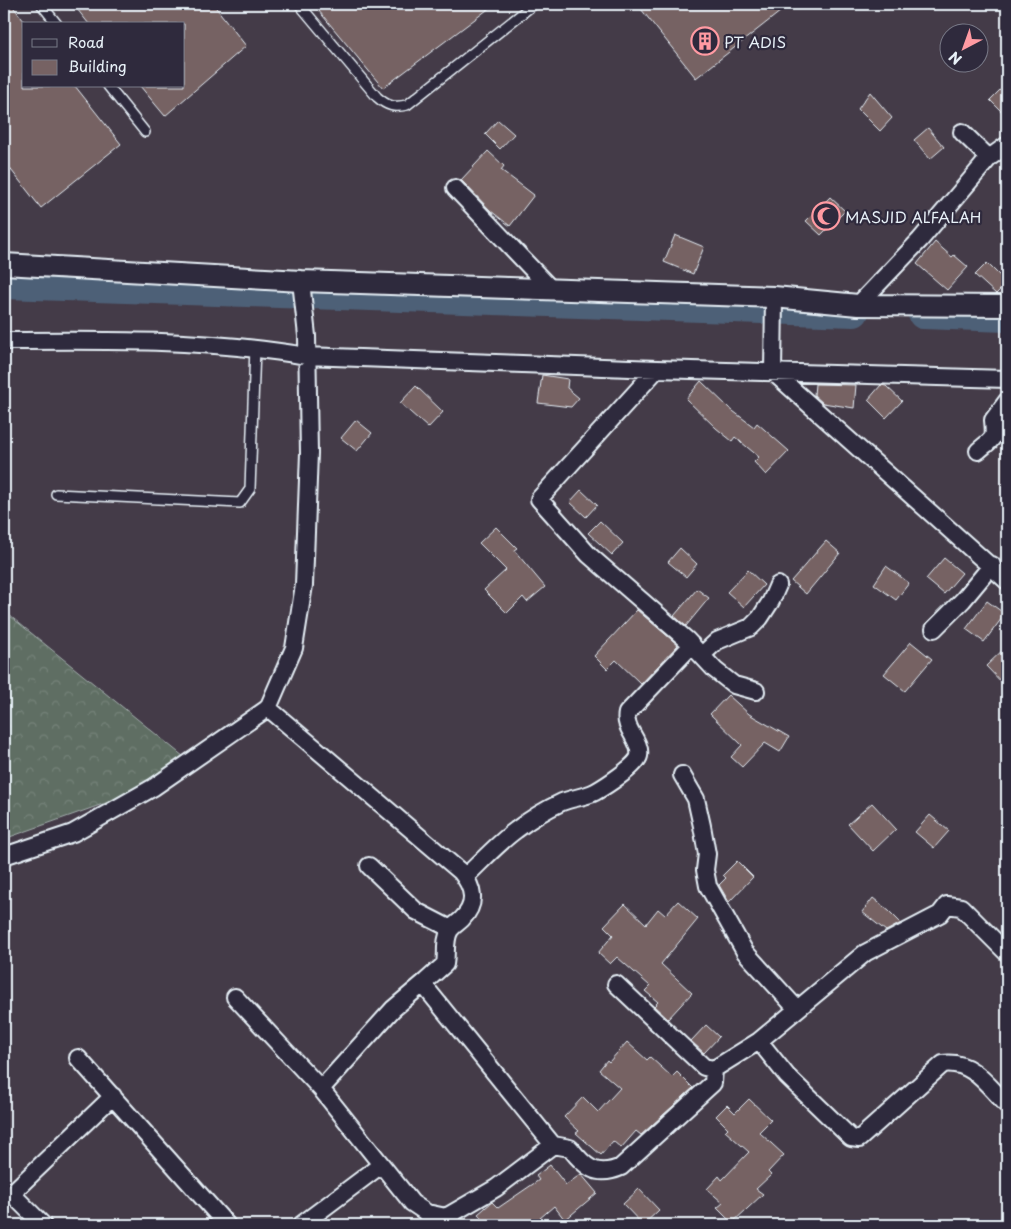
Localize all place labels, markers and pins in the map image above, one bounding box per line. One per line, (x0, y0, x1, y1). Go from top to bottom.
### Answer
building icon: PT ADIS (690, 26, 720, 56)
place label: PT ADIS (724, 30, 786, 53)
mosque icon: MASJID ALFALAH (811, 201, 841, 231)
place label: MASJID ALFALAH (845, 205, 981, 228)

